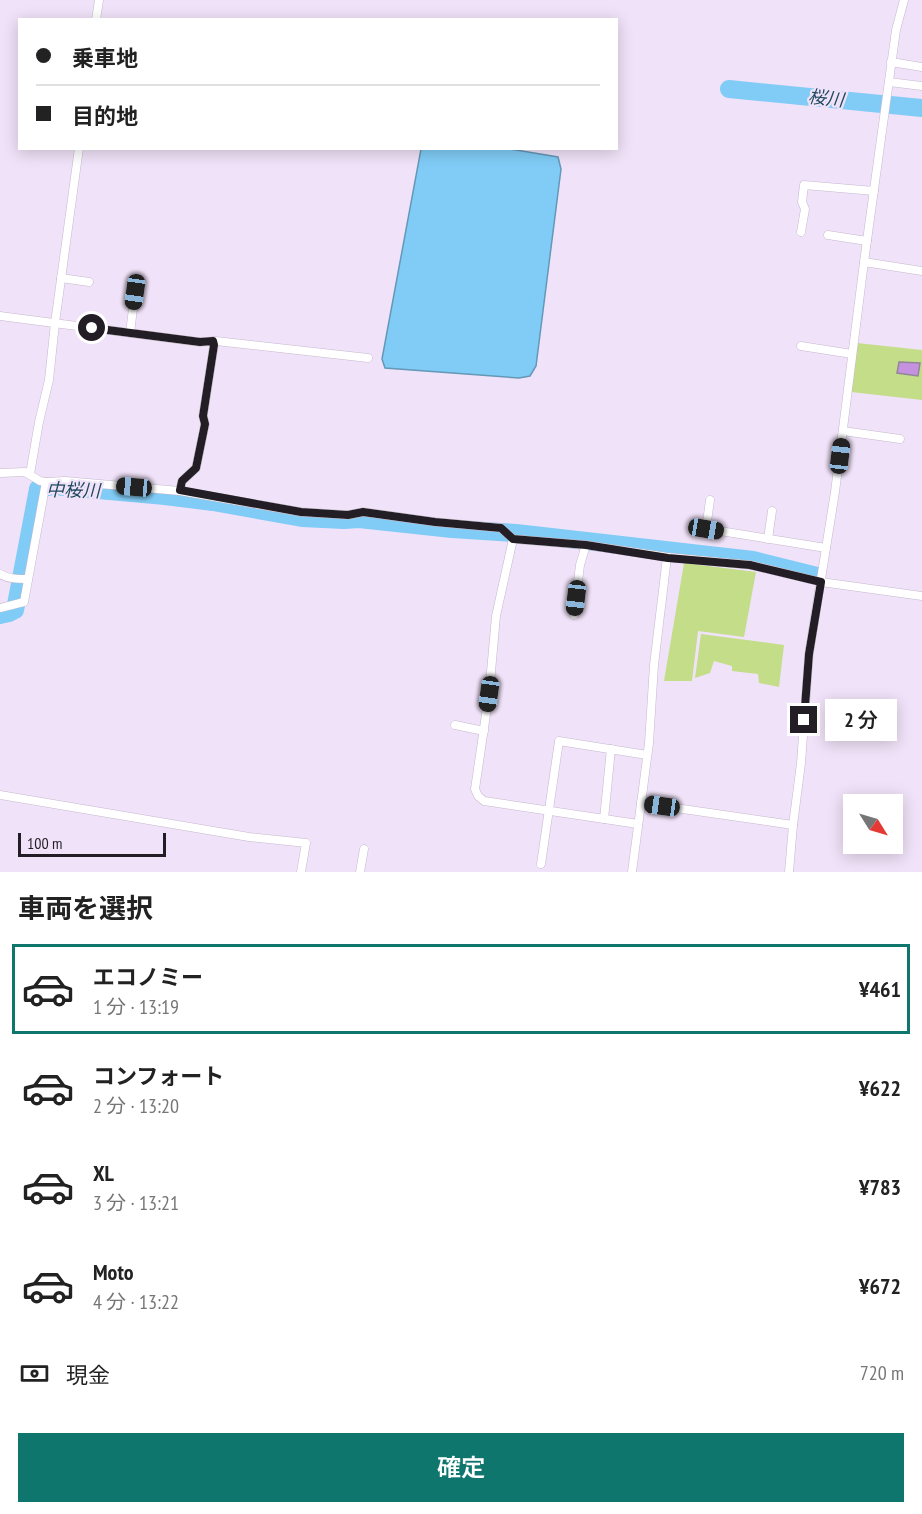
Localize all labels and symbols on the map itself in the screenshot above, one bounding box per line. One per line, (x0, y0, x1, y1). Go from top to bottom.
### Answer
water label: 桜川 (807, 85, 847, 112)
car (124, 273, 146, 311)
route start (78, 314, 105, 341)
car (829, 437, 851, 475)
car (115, 476, 153, 498)
water label: 中桜川 (46, 478, 102, 502)
car (687, 517, 725, 541)
car (565, 579, 587, 617)
car (478, 675, 500, 713)
callout: 2 分 (825, 699, 897, 741)
route end (790, 706, 817, 733)
north arrow (843, 794, 903, 854)
car (643, 795, 681, 817)
scale bar (18, 830, 166, 858)

